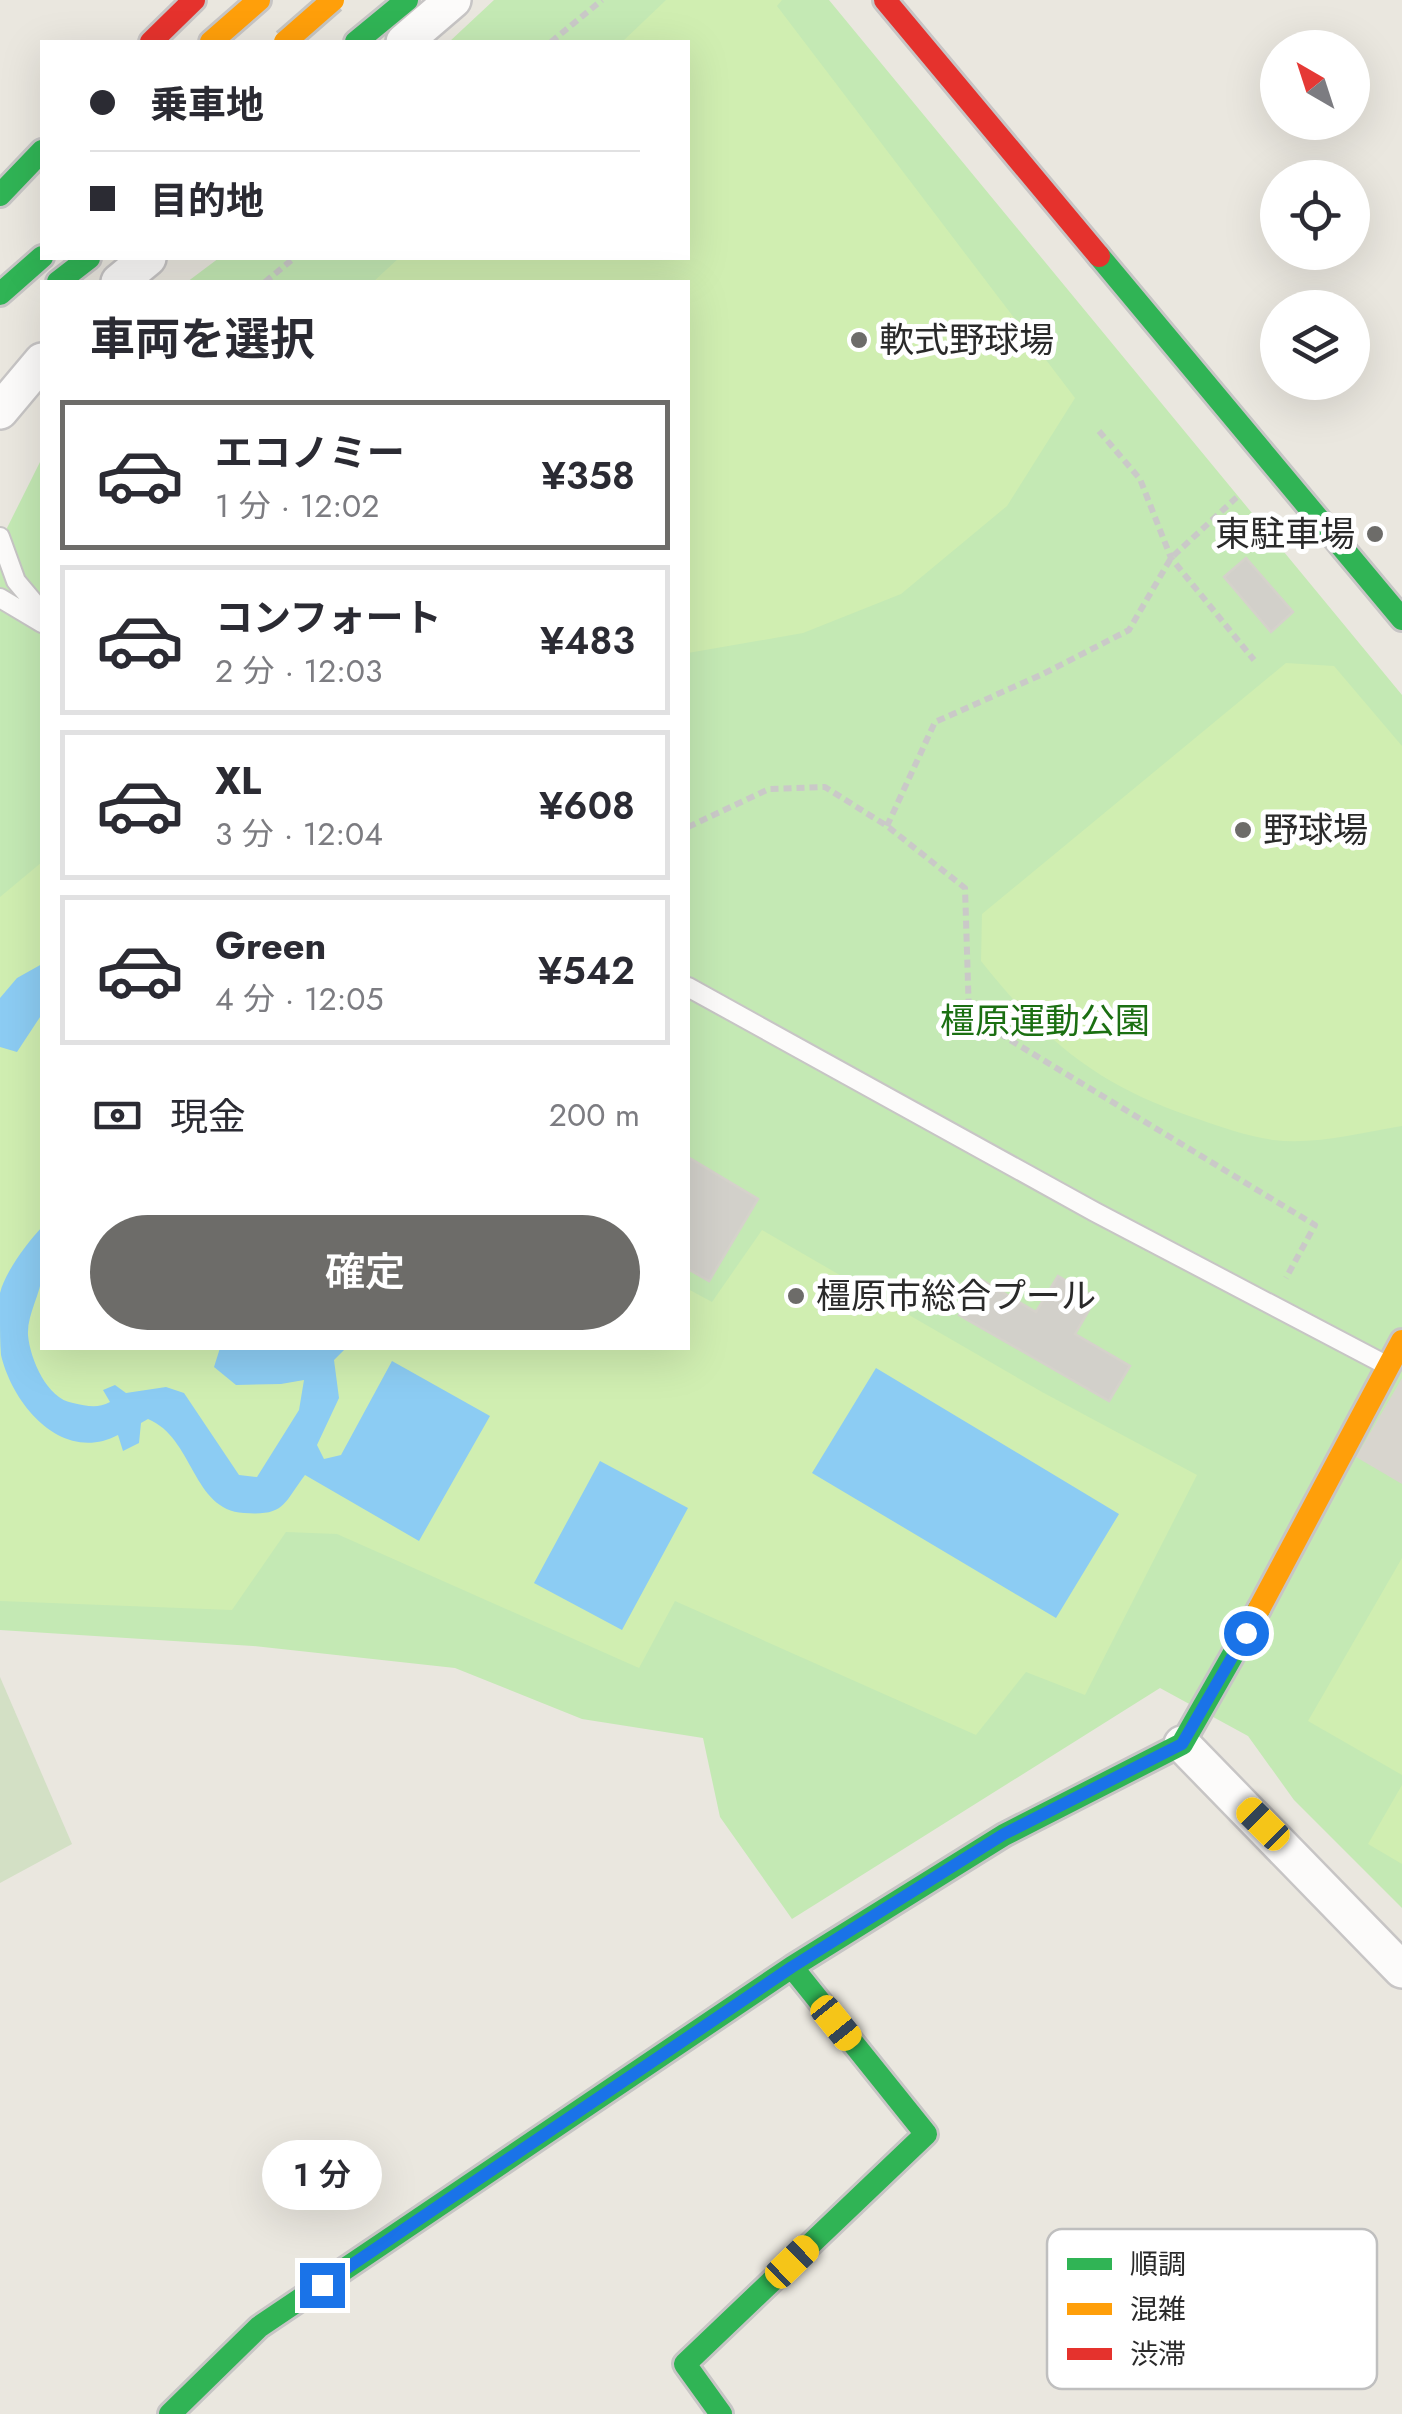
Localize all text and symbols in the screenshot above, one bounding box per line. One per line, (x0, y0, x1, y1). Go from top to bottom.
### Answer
north arrow (1260, 30, 1370, 140)
map controls (1260, 30, 1370, 400)
text: 乗車地 (150, 77, 264, 132)
button: locate (1260, 160, 1370, 270)
text: 目的地 (150, 173, 264, 228)
button: layers (1260, 290, 1370, 400)
text: 車両を選択 (90, 307, 315, 372)
place label: 軟式野球場 (879, 315, 1054, 365)
marker: 軟式野球場 (848, 329, 870, 351)
text: エコノミー (215, 425, 405, 480)
icon: car (95, 430, 185, 520)
text: ¥358 (542, 448, 635, 503)
text: 1 分 · 12:02 (215, 483, 379, 529)
place label: 東駐車場 (1215, 509, 1355, 559)
marker: 東駐車場 (1364, 523, 1386, 545)
text: コンフォート (215, 590, 442, 645)
icon: car (95, 595, 185, 685)
text: ¥483 (540, 613, 635, 668)
text: 2 分 · 12:03 (215, 648, 383, 694)
text: XL (215, 753, 261, 808)
icon: car (95, 760, 185, 850)
text: ¥608 (539, 778, 635, 833)
place label: 野球場 (1263, 805, 1368, 855)
text: 3 分 · 12:04 (215, 811, 383, 857)
marker: 野球場 (1232, 819, 1254, 841)
text: Green (215, 918, 326, 973)
icon: car (95, 925, 185, 1015)
text: ¥542 (538, 943, 635, 998)
text: 4 分 · 12:05 (215, 976, 384, 1022)
park label: 橿原運動公園 (940, 996, 1150, 1046)
icon: cash (90, 1088, 145, 1143)
text: 現金 (170, 1089, 246, 1144)
text: 200 m (549, 1092, 640, 1138)
button: 確定 (90, 1215, 640, 1330)
place label: 橿原市総合プール (816, 1271, 1096, 1321)
marker: 橿原市総合プール (785, 1285, 807, 1307)
route start (1224, 1611, 1269, 1656)
car (1231, 1792, 1295, 1856)
car (805, 1990, 867, 2056)
callout: 1 分 (262, 2140, 382, 2210)
text: 1 分 (293, 2152, 351, 2198)
legend (1047, 2229, 1377, 2389)
car (760, 2230, 824, 2294)
text: 順調 (1130, 2244, 1186, 2285)
route end (300, 2263, 345, 2308)
text: 混雑 (1130, 2289, 1186, 2330)
text: 渋滞 (1130, 2334, 1186, 2375)

